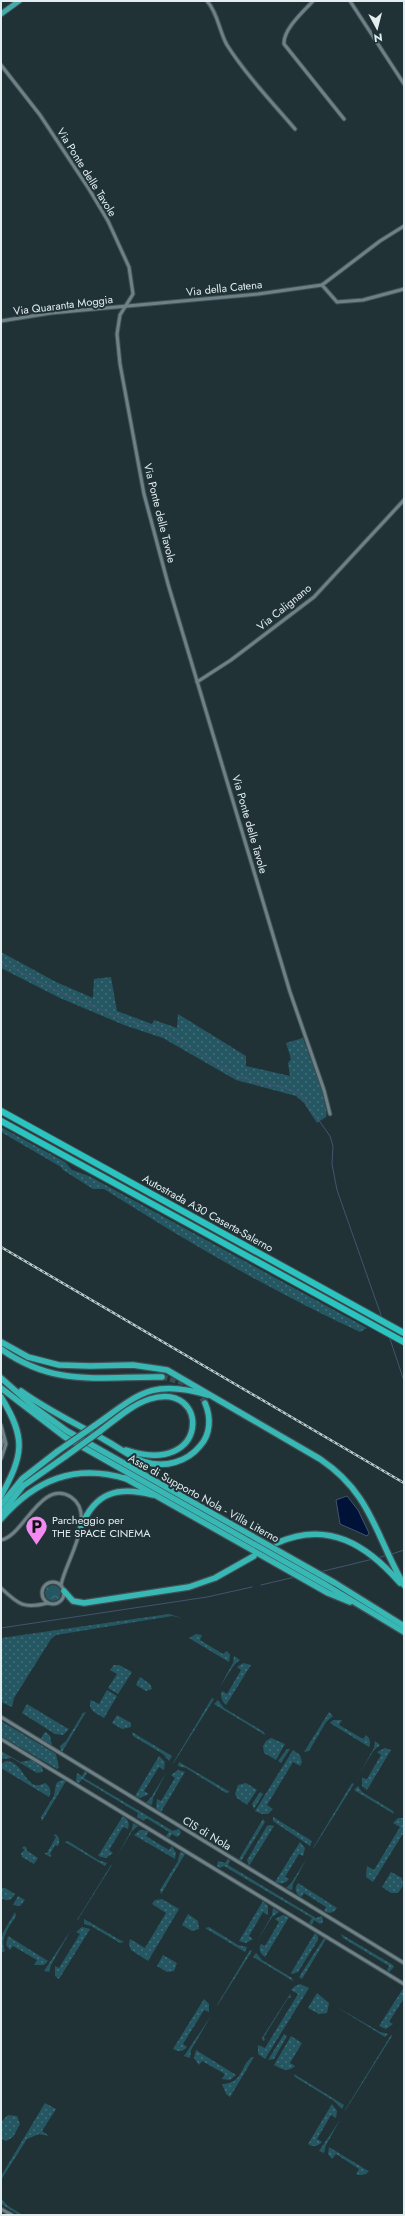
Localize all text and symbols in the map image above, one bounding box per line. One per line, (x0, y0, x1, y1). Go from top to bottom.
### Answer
north arrow (357, 8, 397, 48)
text: N (373, 29, 384, 46)
street label: Via Ponte delle Tavole (53, 125, 121, 220)
street label: Via della Catena (185, 276, 263, 300)
street label: Via Quaranta Moggia (12, 291, 114, 319)
street label: Via Ponte delle Tavole (140, 462, 180, 565)
street label: Via Calignano (253, 580, 315, 634)
street label: Via Ponte delle Tavole (228, 773, 272, 875)
street label: Autostrada A30 Caserta-Salerno (140, 1170, 276, 1256)
street label: Asse di Supporto Nola - Villa Literno (126, 1450, 282, 1546)
place label: Parcheggio per THE SPACE CINEMA (52, 1512, 151, 1541)
parking icon: Parcheggio per THE SPACE CINEMA (23, 1513, 49, 1546)
street label: CIS di Nola (180, 1812, 234, 1854)

